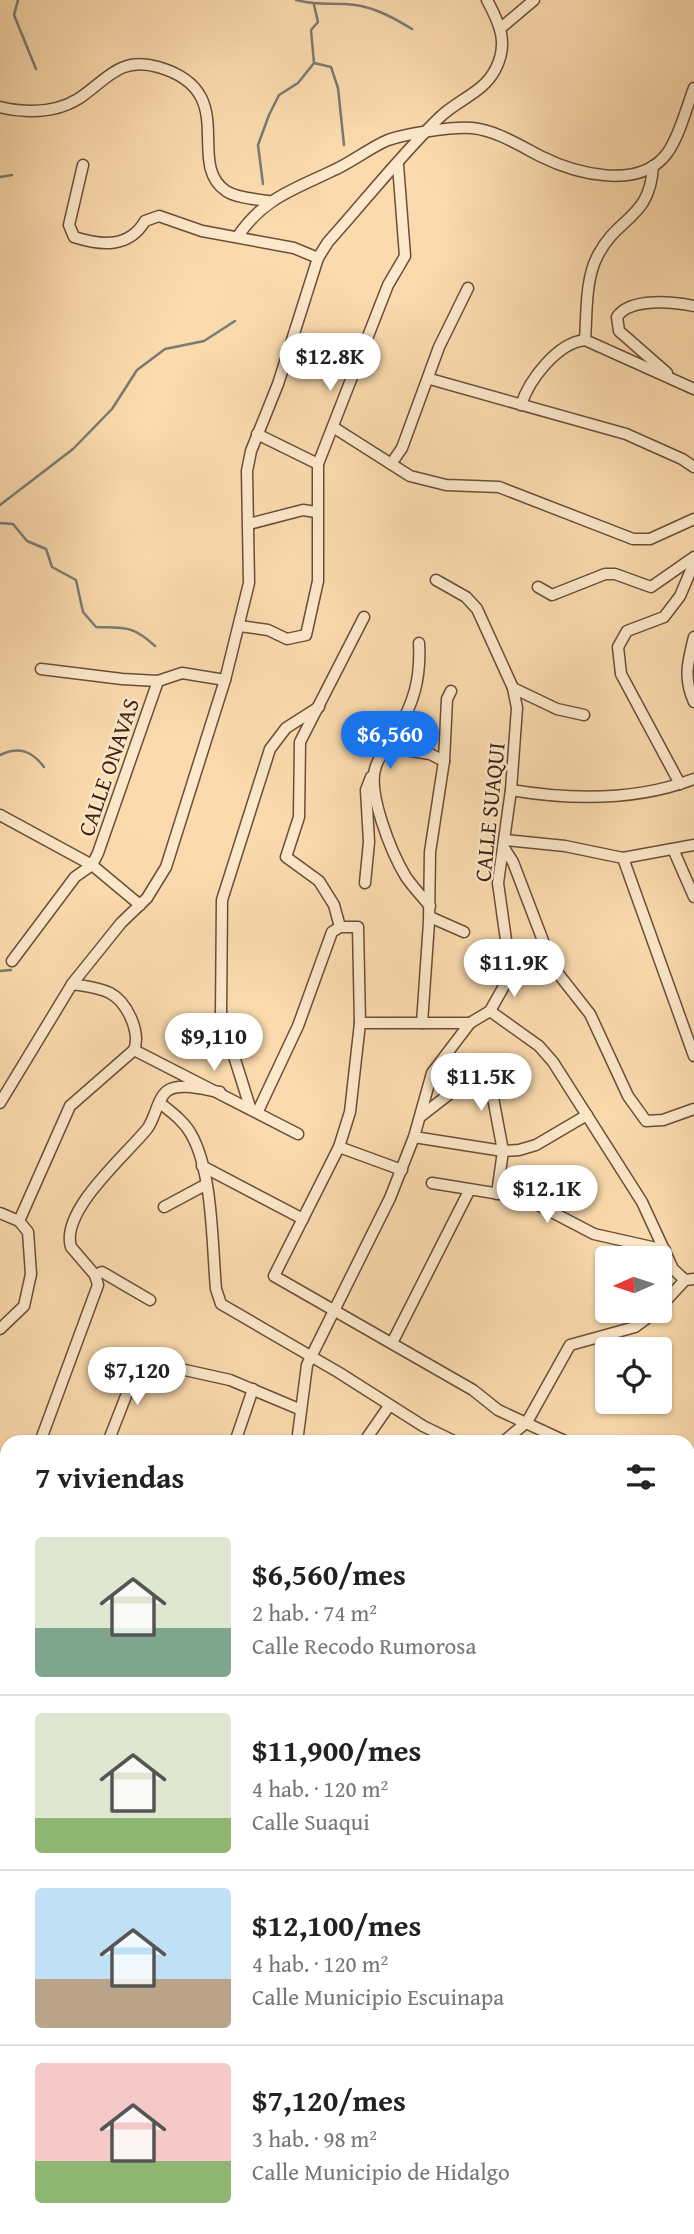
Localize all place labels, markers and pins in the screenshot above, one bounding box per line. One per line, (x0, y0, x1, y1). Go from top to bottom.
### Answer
pin: $12.8K (273, 334, 387, 393)
pin: $6,560 (333, 712, 447, 771)
pin: $11.9K (457, 940, 571, 999)
pin: $9,110 (157, 1014, 271, 1073)
pin: $11.5K (424, 1054, 538, 1113)
pin: $12.1K (490, 1166, 604, 1225)
pin: $7,120 (80, 1348, 194, 1407)

